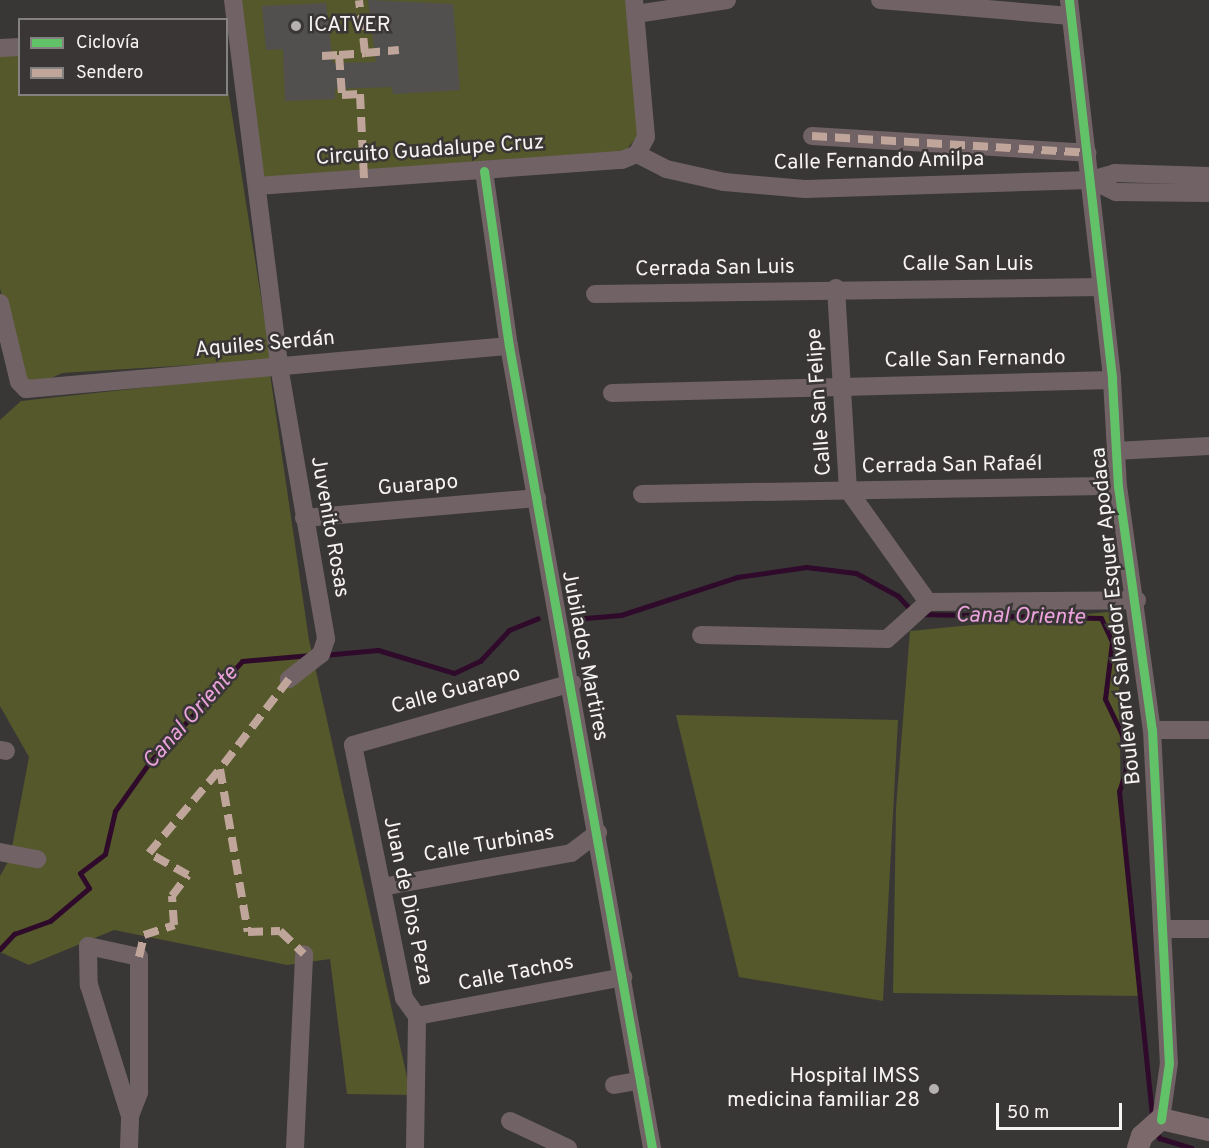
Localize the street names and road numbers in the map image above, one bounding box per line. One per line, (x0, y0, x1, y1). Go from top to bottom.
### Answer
street label: Circuito Guadalupe Cruz (315, 130, 545, 172)
street label: Calle Fernando Amilpa (773, 148, 985, 176)
street label: Calle San Luis (902, 252, 1034, 278)
street label: Cerrada San Luis (635, 255, 795, 283)
street label: Aquiles Serdán (194, 326, 336, 364)
street label: Calle San Felipe (802, 327, 838, 477)
street label: Calle San Fernando (884, 346, 1066, 374)
street label: Boulevard Salvador Esquer Apodaca (1087, 445, 1147, 787)
street label: Cerrada San Rafaél (861, 452, 1043, 480)
street label: Juvenito Rosas (304, 455, 354, 599)
street label: Guarapo (377, 470, 459, 502)
street label: Jubilados Martires (555, 569, 613, 743)
street label: Calle Guarapo (389, 662, 523, 720)
street label: Juan de Dios Peza (377, 814, 437, 988)
street label: Calle Turbinas (421, 821, 557, 869)
street label: Calle Tachos (456, 950, 576, 998)

